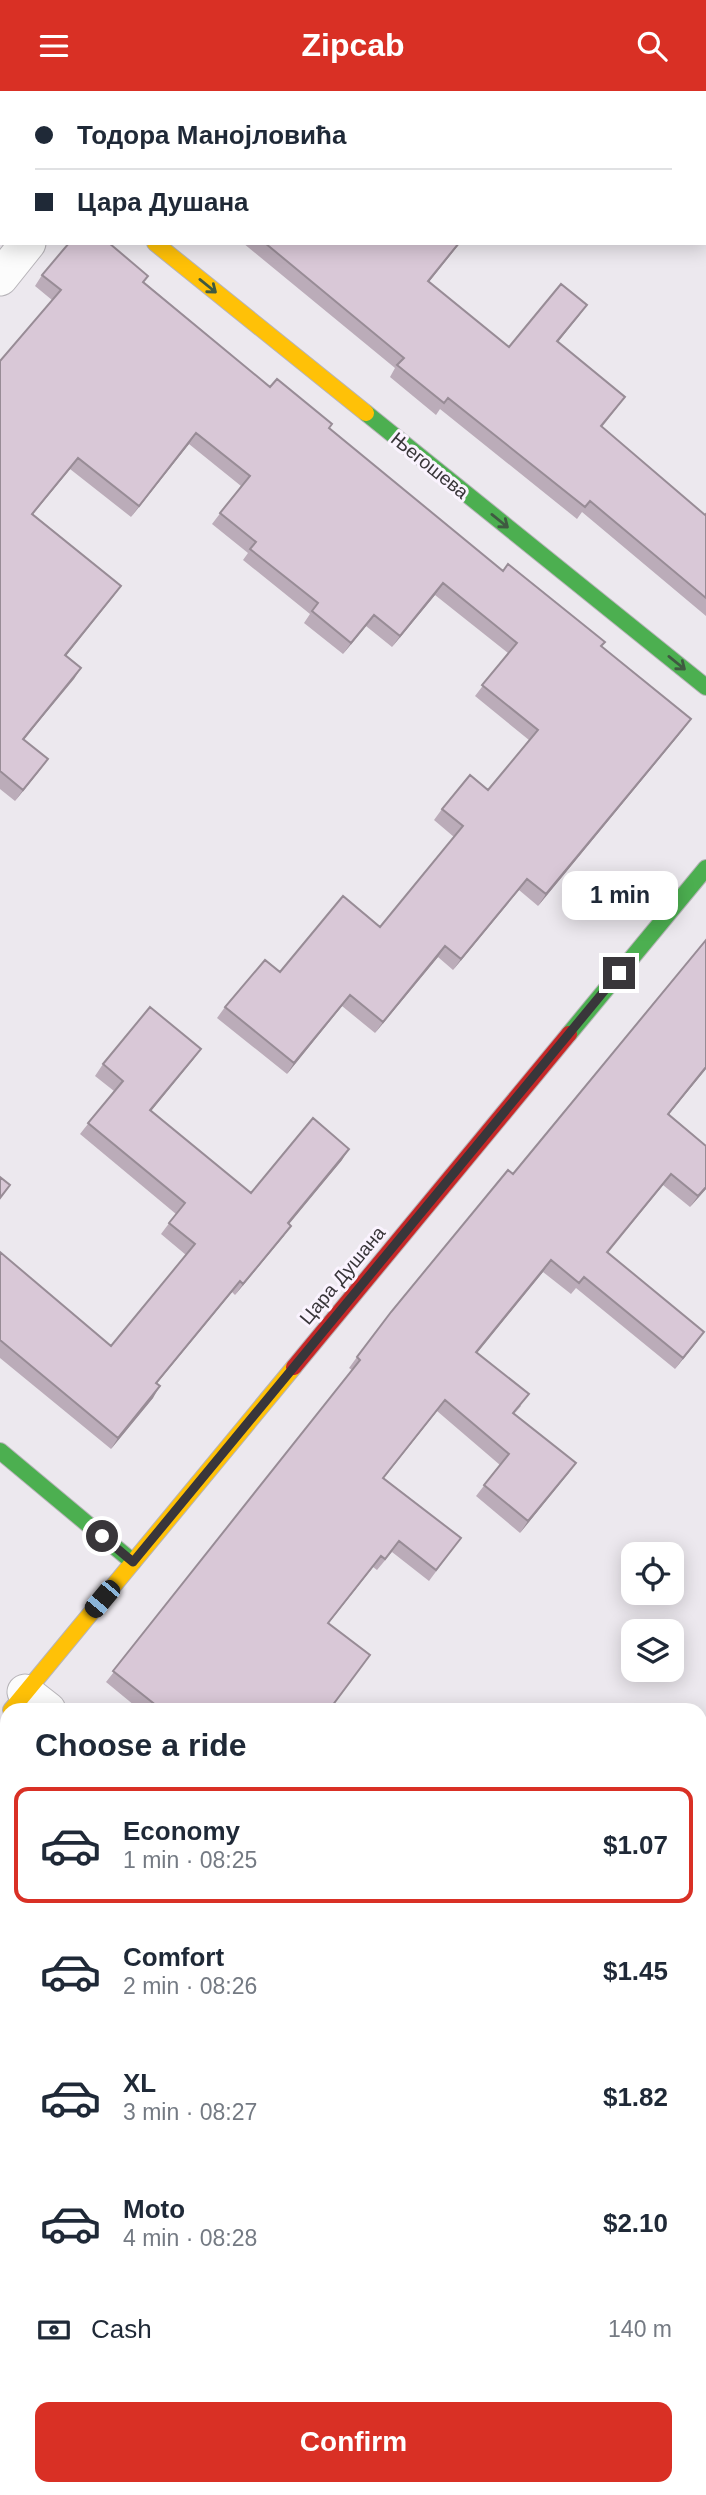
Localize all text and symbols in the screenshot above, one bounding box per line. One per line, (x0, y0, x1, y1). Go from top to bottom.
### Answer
icon: menu (35, 27, 73, 65)
text: Zipcab (301, 27, 405, 63)
icon: search (633, 27, 671, 65)
text: Тодора Манојловића (77, 120, 346, 150)
text: Цара Душана (77, 187, 249, 217)
one-way arrow (198, 278, 216, 294)
street label: Његошева (387, 428, 473, 503)
one-way arrow (490, 513, 508, 528)
one-way arrow (668, 656, 686, 671)
callout: 1 min (561, 871, 677, 921)
text: 1 min (590, 882, 650, 908)
route end (603, 957, 635, 989)
street label: Цара Душана (295, 1222, 390, 1328)
route start (86, 1520, 118, 1552)
map controls (621, 1542, 684, 1682)
button: locate (621, 1542, 684, 1605)
car (81, 1576, 124, 1622)
button: layers (621, 1619, 684, 1682)
text: Choose a ride (35, 1727, 247, 1763)
icon: car (39, 1814, 102, 1877)
text: Economy (123, 1816, 240, 1846)
text: $1.07 (603, 1830, 668, 1860)
text: 1 min · 08:25 (123, 1847, 257, 1873)
icon: car (39, 1940, 102, 2003)
text: Comfort (123, 1942, 224, 1972)
text: $1.45 (603, 1956, 668, 1986)
text: 2 min · 08:26 (123, 1973, 257, 1999)
icon: car (39, 2066, 102, 2129)
text: XL (123, 2068, 156, 2098)
text: $1.82 (603, 2082, 668, 2112)
text: 3 min · 08:27 (123, 2099, 257, 2125)
icon: car (39, 2192, 102, 2255)
text: Moto (123, 2194, 185, 2224)
text: $2.10 (603, 2208, 668, 2238)
text: 4 min · 08:28 (123, 2225, 257, 2251)
icon: cash (35, 2311, 73, 2349)
text: Cash (91, 2314, 152, 2344)
text: 140 m (608, 2316, 672, 2342)
button: Confirm (35, 2402, 672, 2482)

